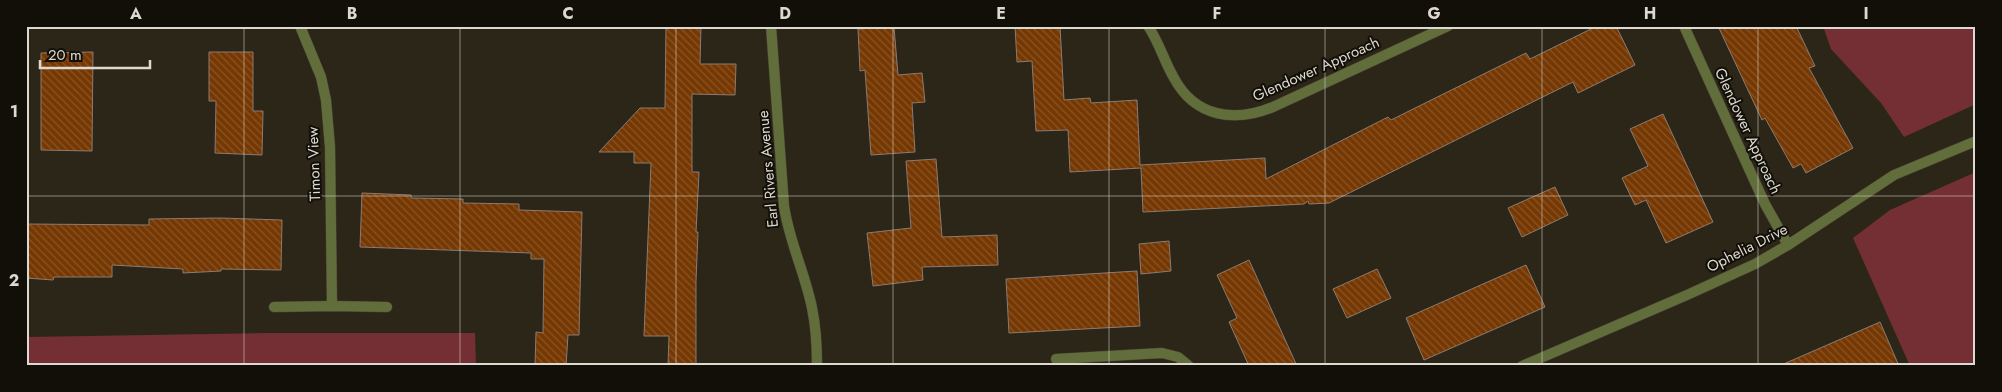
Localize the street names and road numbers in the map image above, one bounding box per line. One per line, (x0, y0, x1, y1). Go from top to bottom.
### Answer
street label: Glendower Approach (1249, 31, 1383, 107)
street label: Glendower Approach (1709, 64, 1787, 198)
street label: Earl Rivers Avenue (752, 109, 784, 228)
street label: Timon View (302, 126, 326, 202)
street label: Ophelia Drive (1703, 218, 1792, 278)

